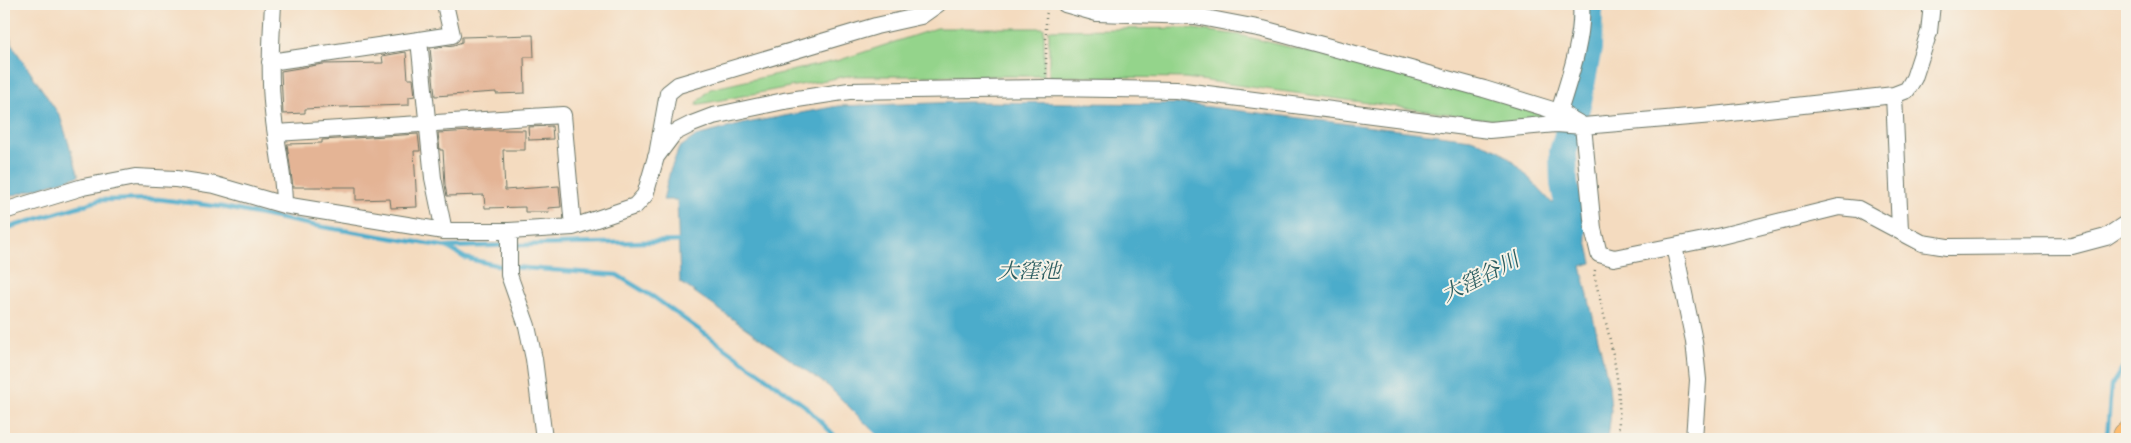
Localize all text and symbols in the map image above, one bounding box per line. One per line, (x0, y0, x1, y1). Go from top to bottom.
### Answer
water label: 大窪谷川 (1438, 247, 1525, 307)
water label: 大窪池 (998, 260, 1062, 283)

